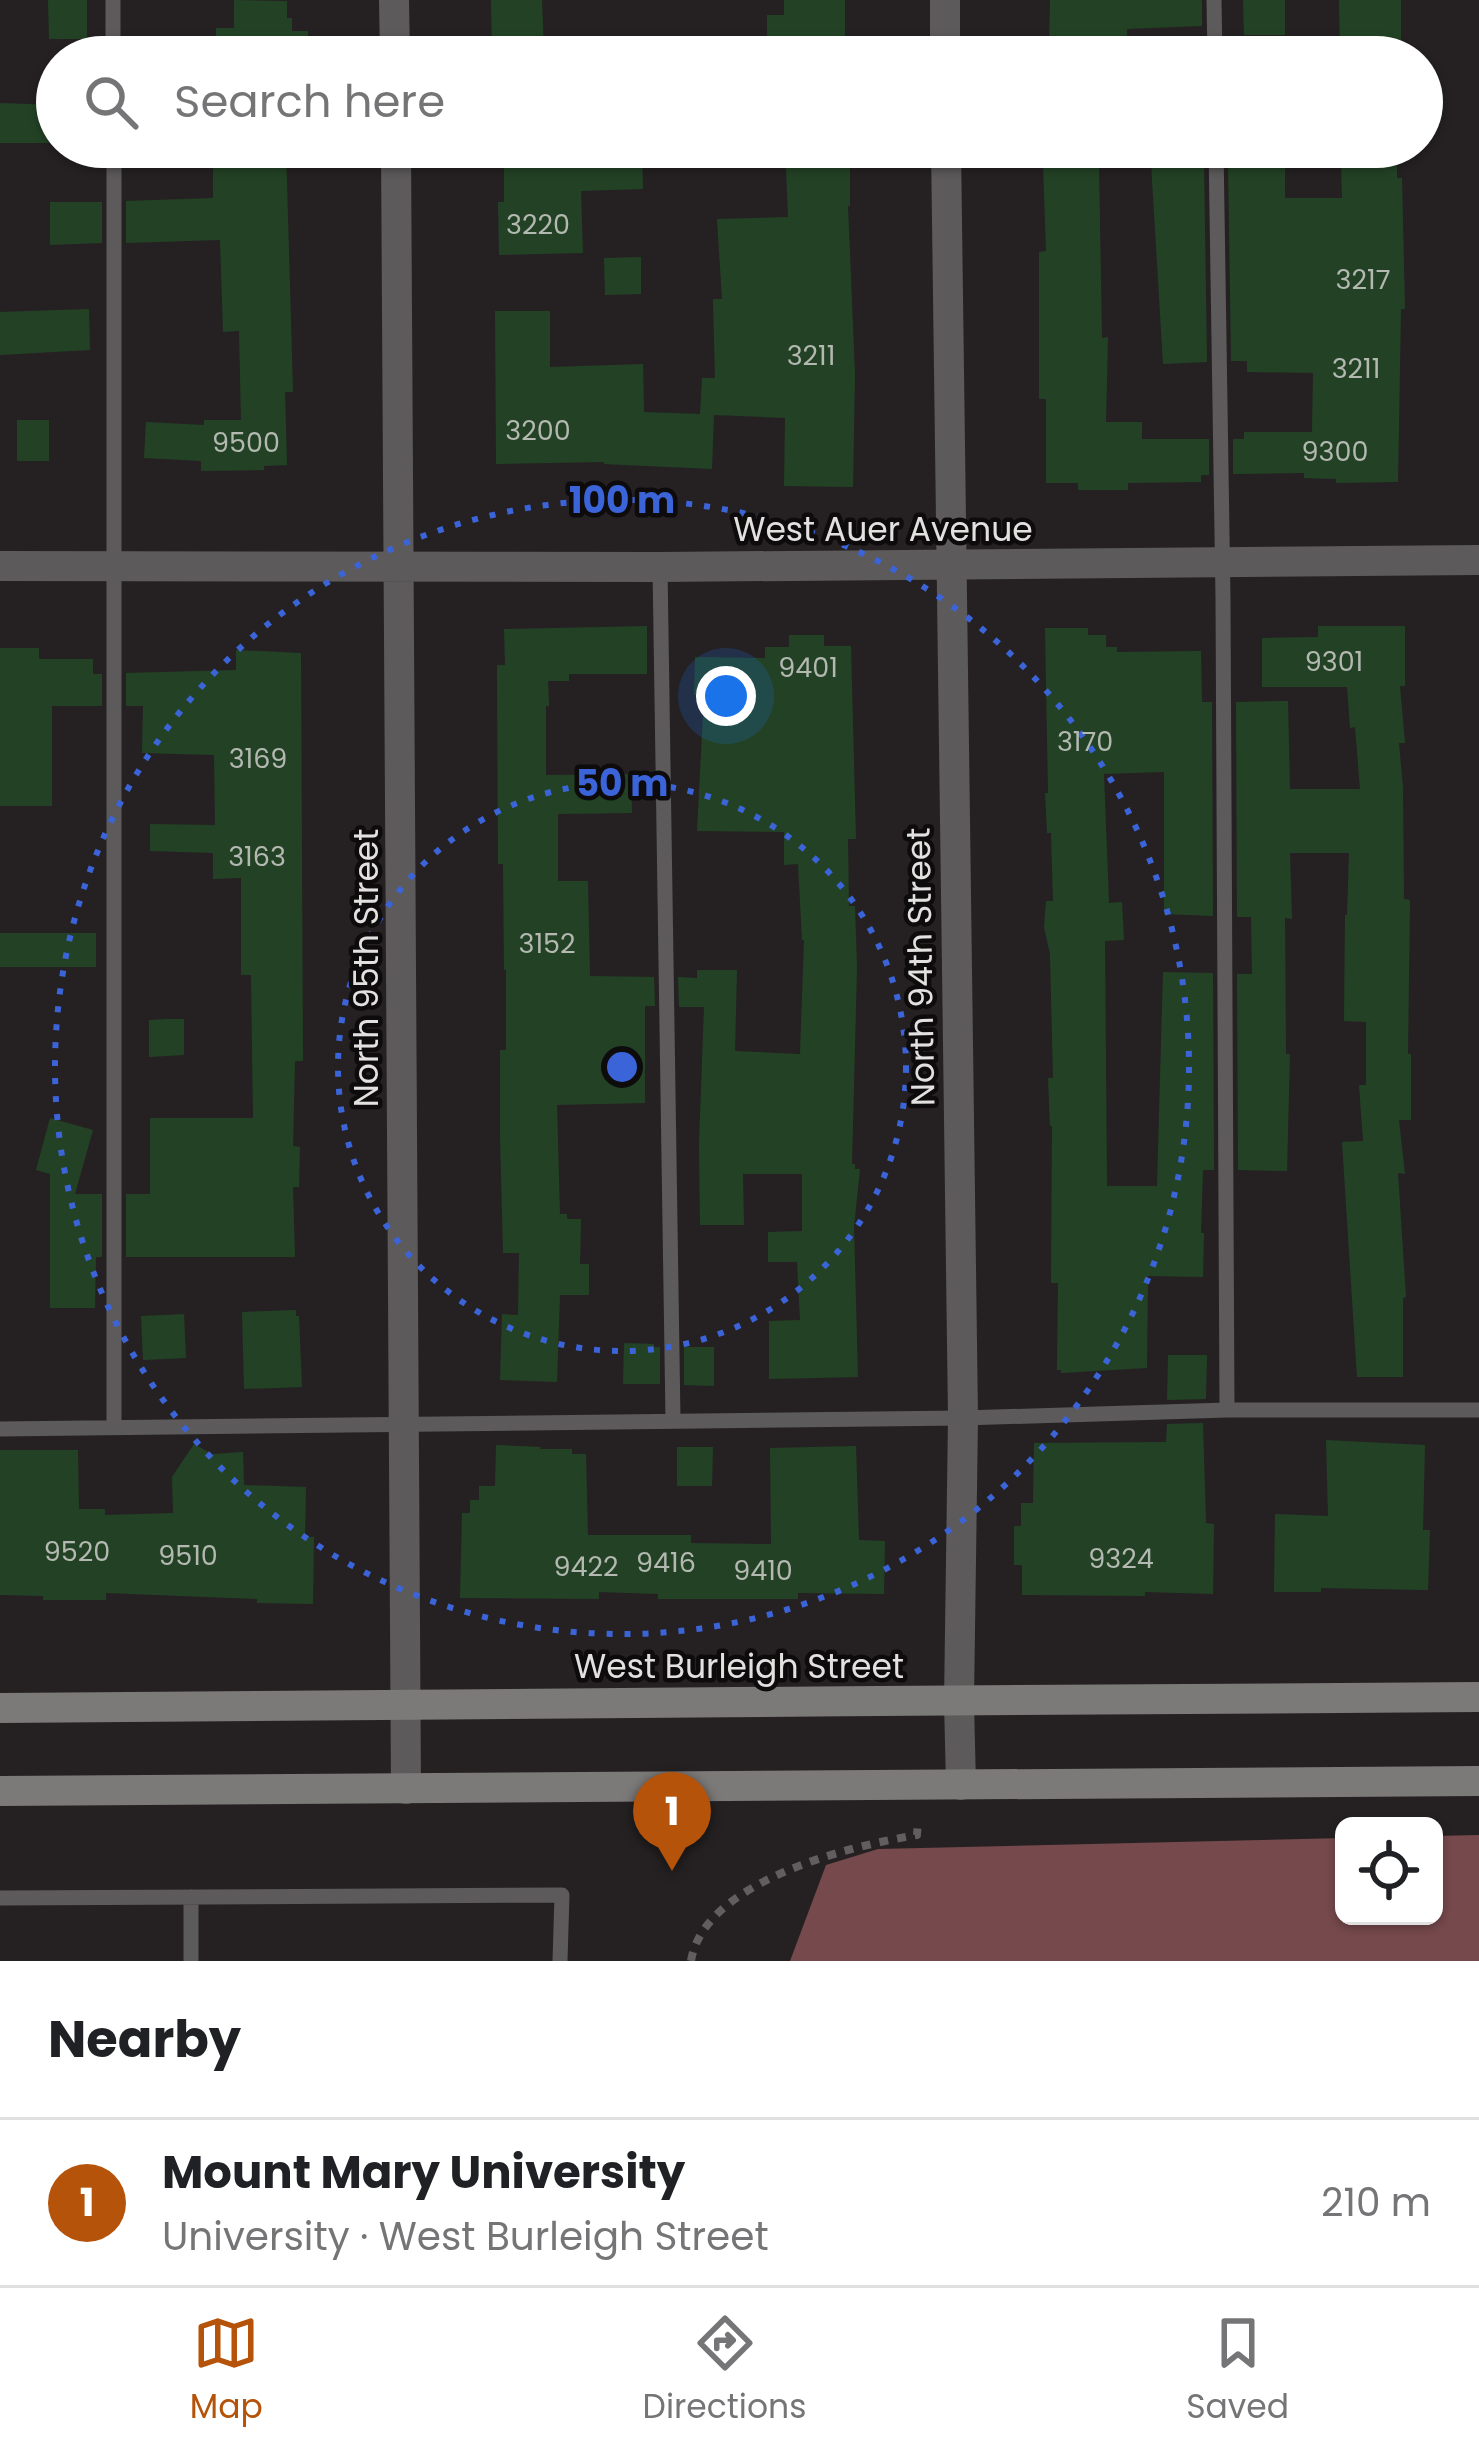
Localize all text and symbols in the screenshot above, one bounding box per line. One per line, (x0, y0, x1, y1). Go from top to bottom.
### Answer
search box (36, 36, 1443, 168)
icon: search (78, 69, 144, 135)
text: Search here (174, 70, 445, 133)
house number: 3220 (506, 206, 570, 243)
house number: 3217 (1336, 261, 1390, 298)
house number: 3211 (787, 337, 835, 374)
house number: 3211 (1332, 350, 1380, 387)
house number: 3200 (505, 412, 571, 449)
house number: 9500 (212, 424, 280, 461)
house number: 9300 (1302, 433, 1368, 470)
text: 100 m (569, 475, 675, 526)
street label: West Auer Avenue (733, 506, 1033, 553)
house number: 9301 (1305, 643, 1363, 680)
house number: 9401 (778, 649, 838, 686)
your location (696, 666, 756, 726)
house number: 3170 (1057, 723, 1113, 760)
house number: 3169 (229, 740, 287, 777)
text: 50 m (576, 758, 668, 809)
street label: North 94th Street (895, 827, 946, 1107)
street label: North 95th Street (343, 829, 390, 1107)
house number: 3163 (228, 838, 286, 875)
house number: 3152 (518, 925, 576, 962)
centre of rings (601, 1046, 643, 1088)
house number: 9520 (44, 1533, 110, 1570)
house number: 9510 (158, 1537, 218, 1574)
house number: 9324 (1088, 1540, 1154, 1577)
house number: 9416 (636, 1544, 696, 1581)
house number: 9422 (553, 1548, 619, 1585)
house number: 9410 (733, 1552, 793, 1589)
street label: West Burleigh Street (574, 1643, 904, 1690)
pin: 1 (633, 1772, 711, 1871)
map controls (1335, 1817, 1443, 1925)
button: locate (1335, 1817, 1443, 1925)
text: Nearby (48, 2003, 241, 2075)
text: Mount Mary University (162, 2141, 685, 2204)
text: 1 (80, 2175, 94, 2230)
text: 210 m (1321, 2175, 1431, 2230)
text: University · West Burleigh Street (162, 2209, 769, 2264)
tab: Map (190, 2310, 263, 2432)
tab: Directions (643, 2310, 806, 2432)
tab: Saved (1186, 2310, 1289, 2432)

